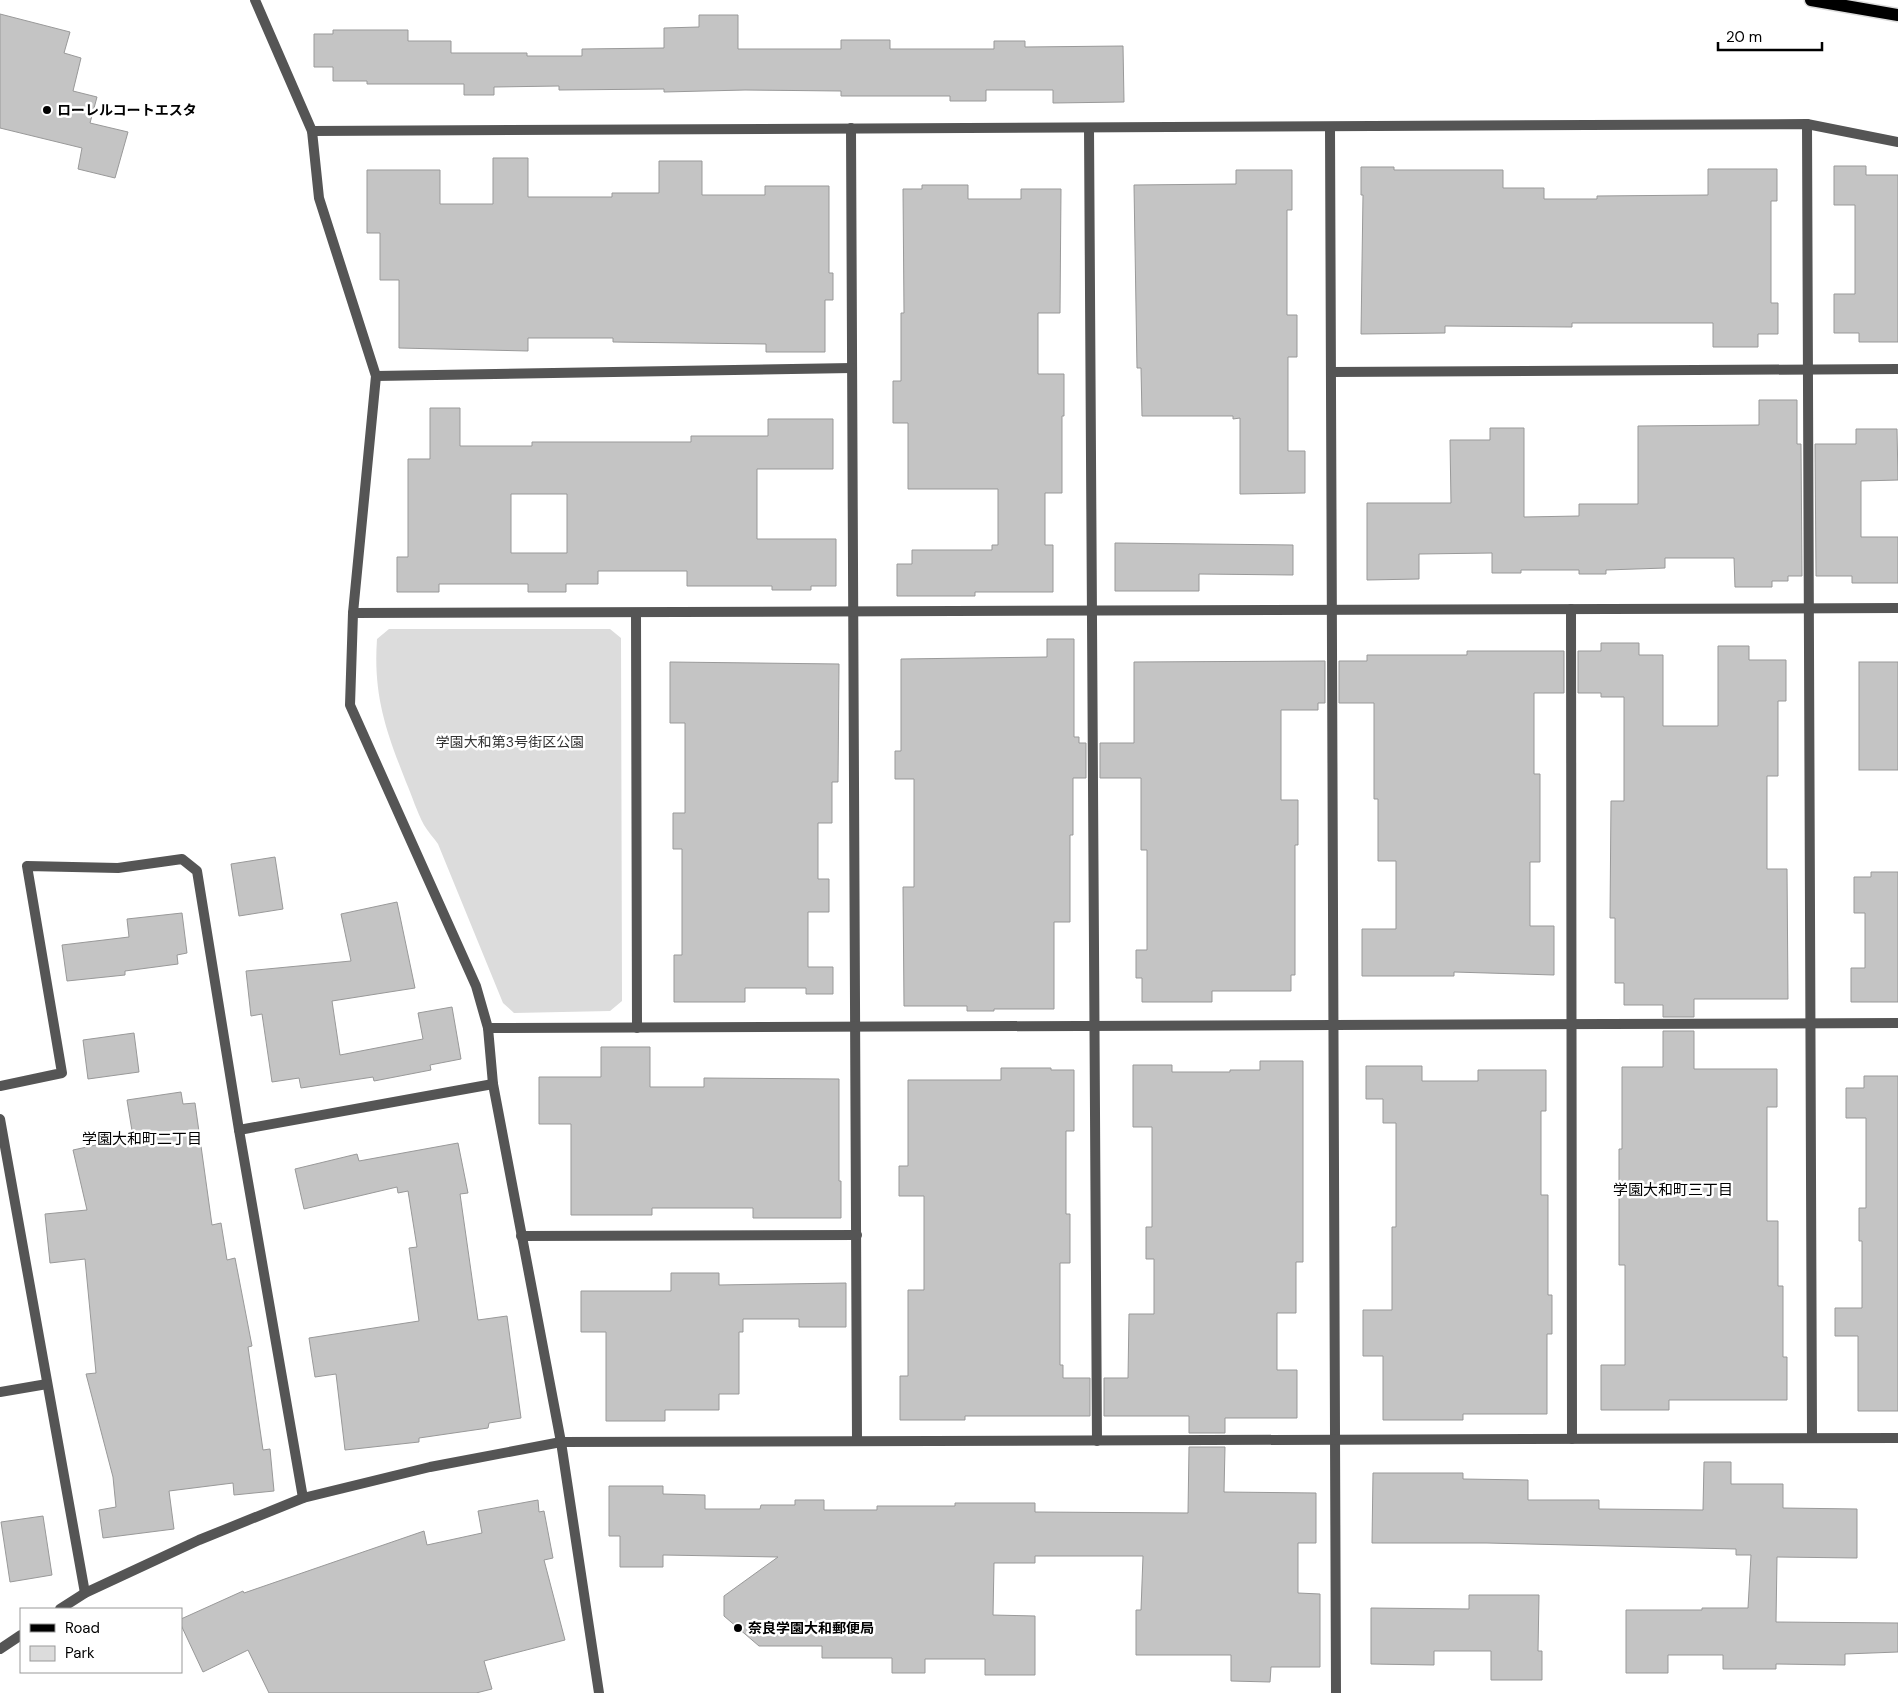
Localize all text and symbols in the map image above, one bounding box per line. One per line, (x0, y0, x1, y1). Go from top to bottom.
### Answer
scale bar (1718, 20, 1822, 52)
text: 20 m (1726, 27, 1762, 47)
place label: ローレルコートエスタ (57, 101, 197, 119)
marker: ローレルコートエスタ (41, 104, 53, 116)
park label: 学園大和第3号街区公園 (436, 733, 584, 751)
district label: 学園大和町二丁目 (82, 1129, 202, 1149)
district label: 学園大和町三丁目 (1613, 1180, 1733, 1200)
legend (20, 1608, 182, 1673)
text: Road (65, 1618, 100, 1638)
place label: 奈良学園大和郵便局 (748, 1619, 874, 1637)
marker: 奈良学園大和郵便局 (732, 1622, 744, 1634)
text: Park (65, 1643, 95, 1663)

